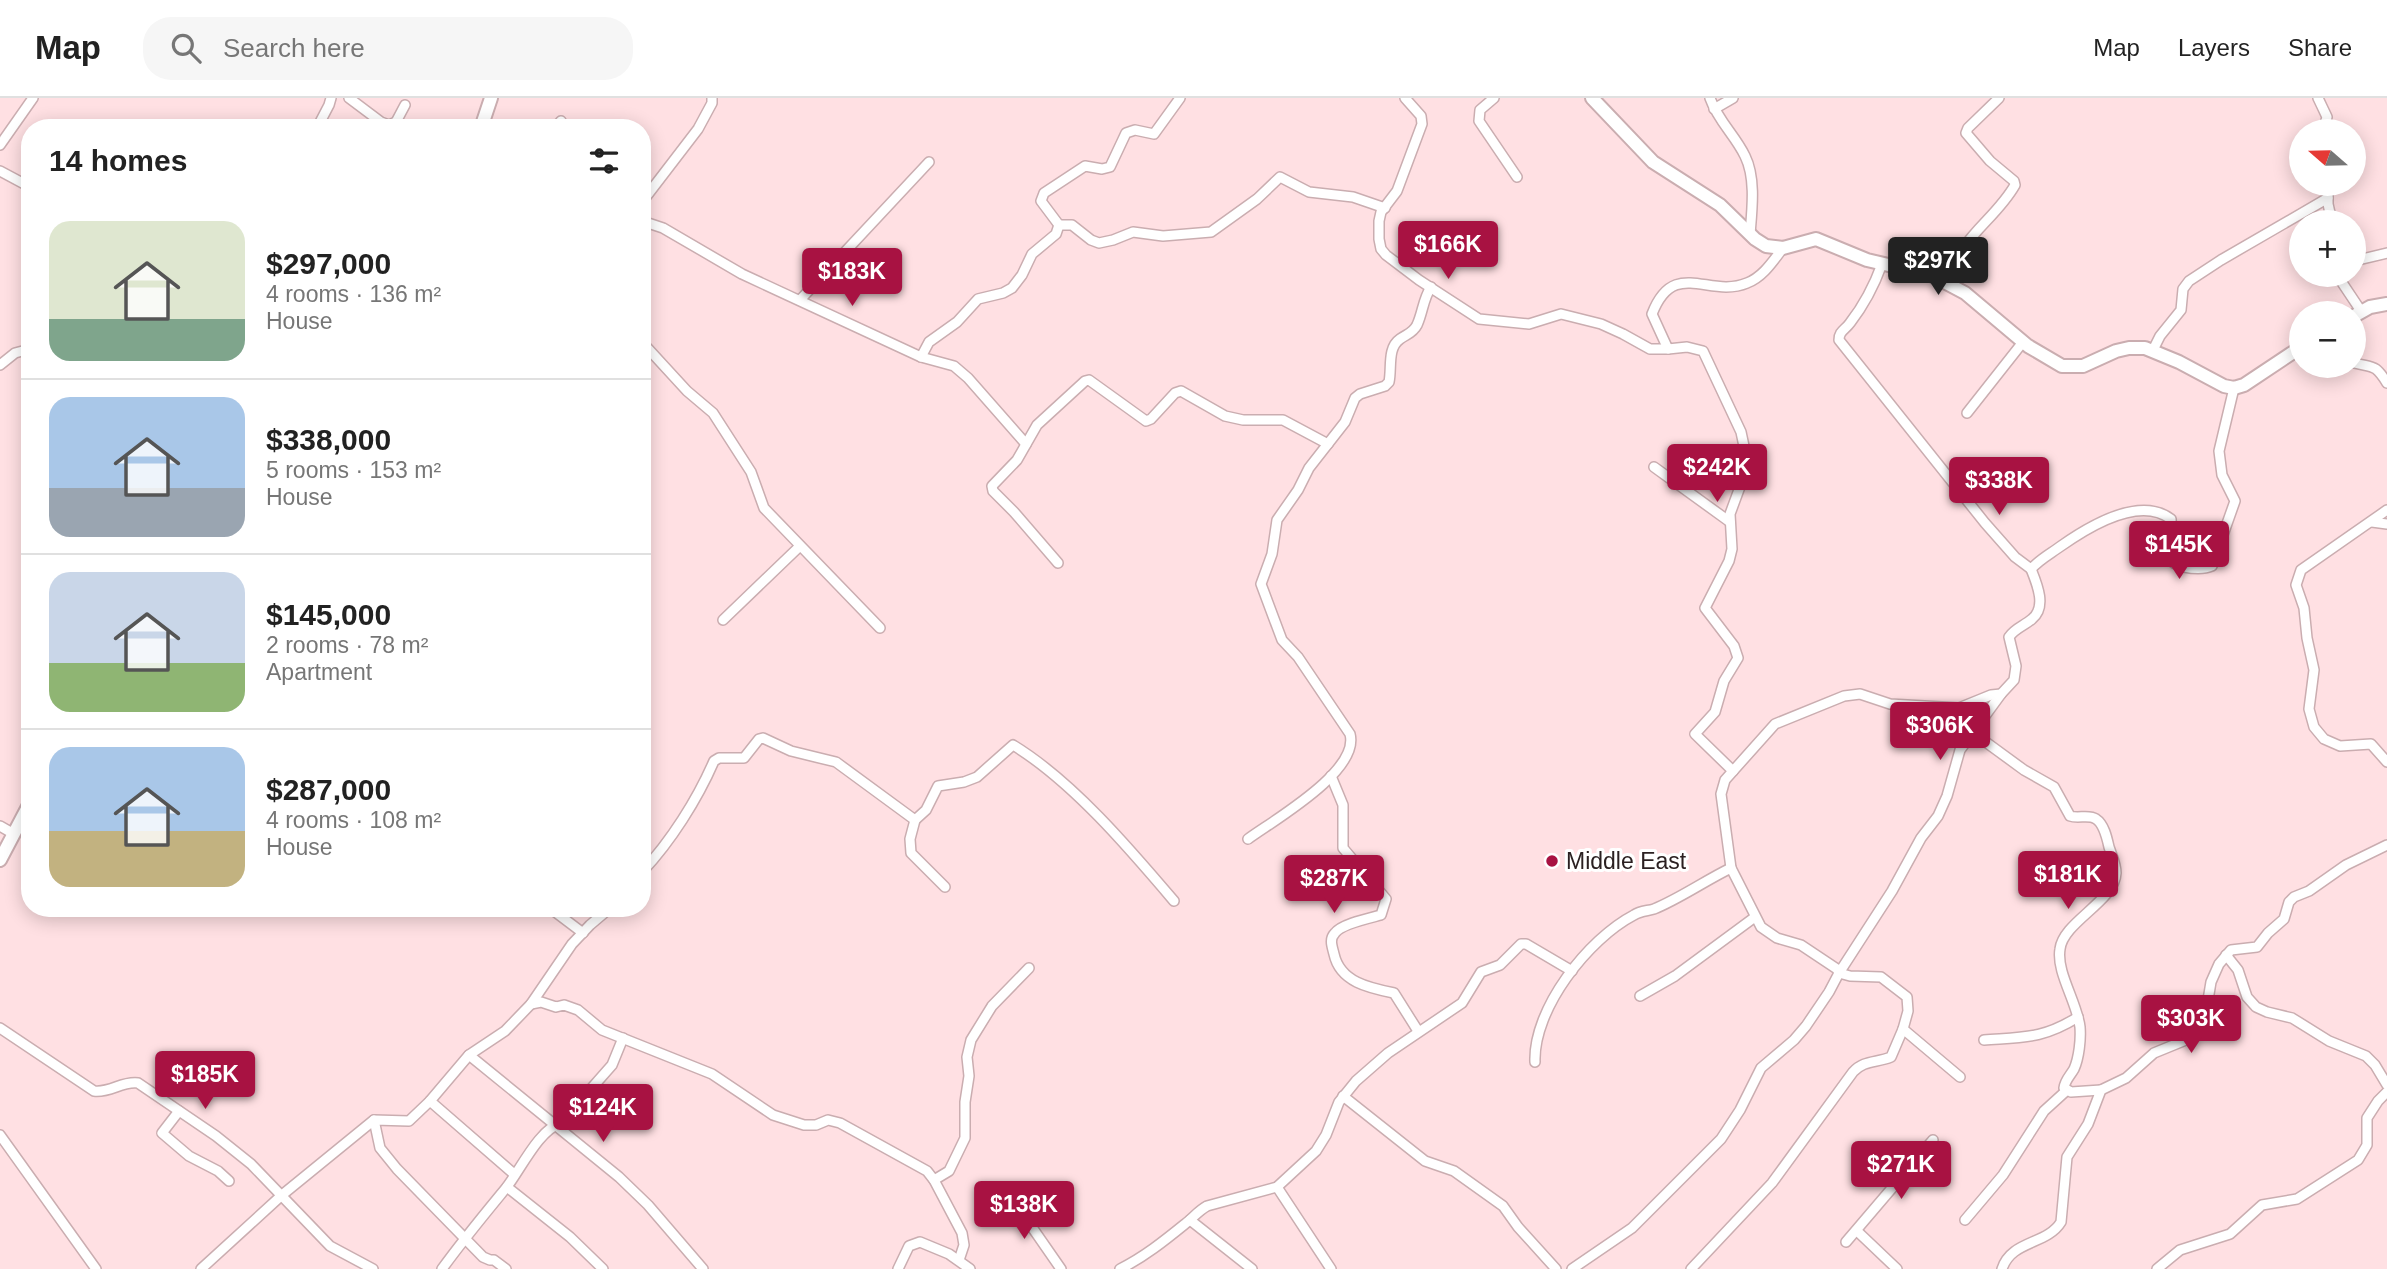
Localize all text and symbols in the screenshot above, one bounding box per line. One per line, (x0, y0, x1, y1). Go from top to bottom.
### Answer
search box (143, 17, 633, 80)
text: Map (35, 29, 101, 66)
icon: search (167, 29, 205, 67)
text: Search here (223, 33, 365, 63)
text: Map (2093, 34, 2140, 61)
text: Layers (2178, 34, 2250, 61)
text: Share (2288, 34, 2352, 61)
north arrow (2289, 119, 2366, 196)
map controls (2289, 119, 2366, 378)
icon: filters (585, 142, 623, 180)
text: 14 homes (49, 144, 187, 177)
button: + (2289, 210, 2366, 287)
pin: $166K (1399, 222, 1497, 281)
text: $166K (1414, 231, 1482, 257)
pin: $297K (1889, 238, 1987, 297)
text: $297,000 (266, 247, 391, 280)
text: $297K (1904, 247, 1972, 273)
pin: $183K (803, 248, 901, 308)
icon: home (105, 249, 189, 333)
text: $183K (818, 258, 886, 284)
text: 4 rooms · 136 m² (266, 281, 441, 307)
button: − (2289, 301, 2366, 378)
text: House (266, 308, 332, 334)
text: $338,000 (266, 423, 391, 456)
icon: home (105, 425, 189, 509)
pin: $242K (1668, 444, 1766, 504)
text: $242K (1683, 454, 1751, 480)
text: 5 rooms · 153 m² (266, 457, 441, 483)
pin: $338K (1950, 458, 2048, 517)
text: $338K (1965, 467, 2033, 493)
text: House (266, 484, 332, 510)
pin: $145K (2130, 522, 2228, 581)
text: $145K (2145, 531, 2213, 557)
text: $145,000 (266, 598, 391, 631)
icon: home (105, 600, 189, 684)
text: 2 rooms · 78 m² (266, 632, 428, 658)
text: Apartment (266, 659, 372, 685)
pin: $306K (1891, 702, 1989, 762)
text: $306K (1906, 712, 1974, 738)
text: $287,000 (266, 773, 391, 806)
icon: home (105, 775, 189, 859)
text: 4 rooms · 108 m² (266, 807, 441, 833)
text: House (266, 834, 332, 860)
place label: Middle East (1566, 848, 1687, 874)
pin: $181K (2019, 852, 2117, 911)
marker: Middle East (1544, 853, 1560, 869)
pin: $287K (1285, 856, 1383, 915)
text: $181K (2034, 861, 2102, 887)
text: $287K (1300, 865, 1368, 891)
pin: $303K (2142, 996, 2240, 1055)
text: $303K (2157, 1005, 2225, 1031)
pin: $185K (156, 1052, 254, 1111)
text: $185K (171, 1061, 239, 1087)
pin: $124K (554, 1084, 652, 1144)
text: $124K (569, 1094, 637, 1120)
pin: $271K (1852, 1142, 1950, 1201)
text: $271K (1867, 1151, 1935, 1177)
pin: $138K (975, 1182, 1073, 1241)
text: $138K (990, 1191, 1058, 1217)

